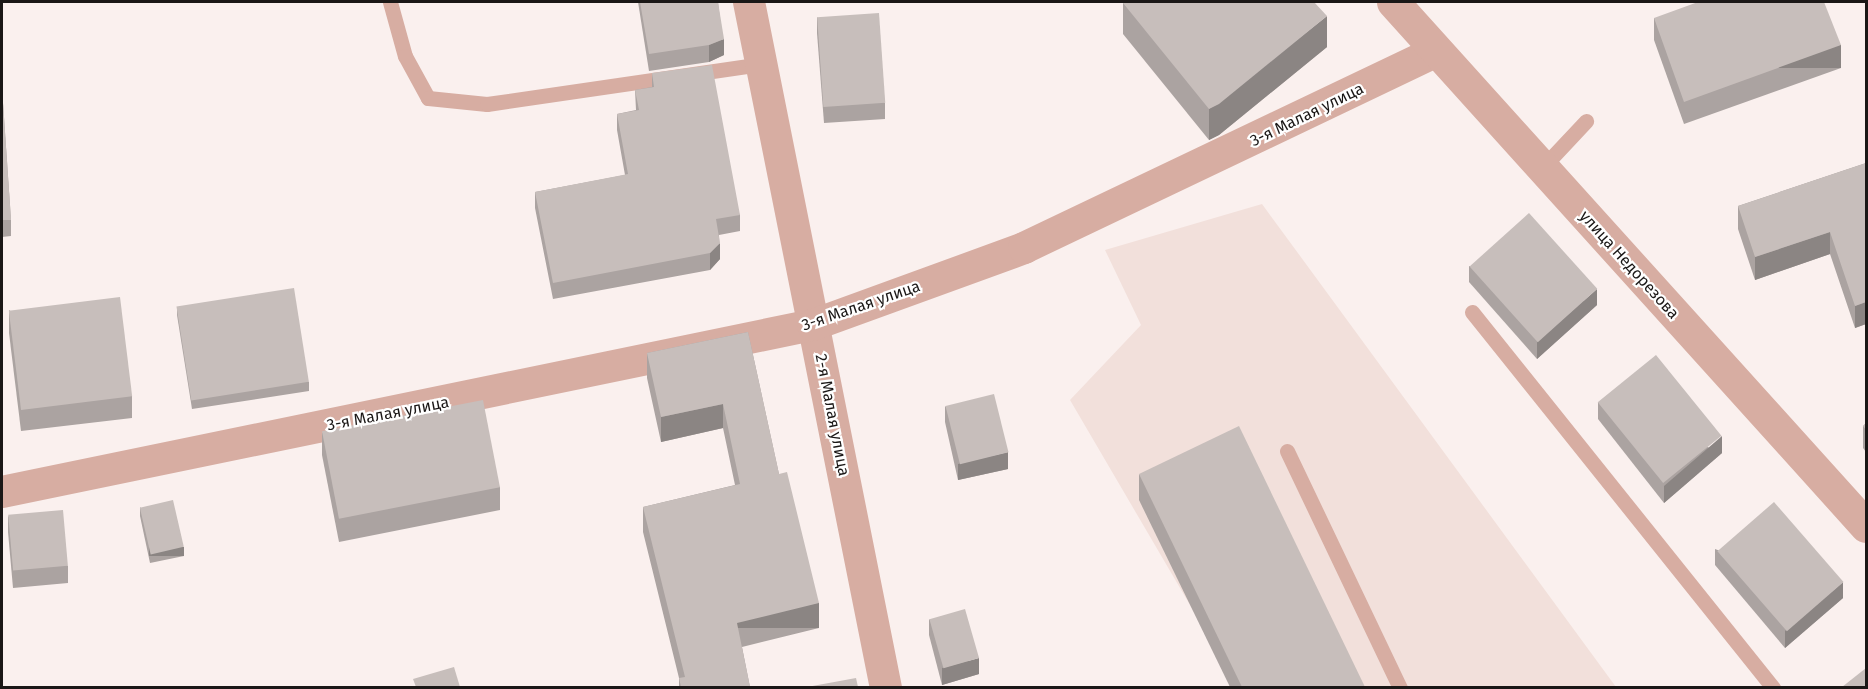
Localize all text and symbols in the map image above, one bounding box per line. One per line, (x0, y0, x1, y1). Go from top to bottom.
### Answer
street label: 3-я Малая улица (1247, 79, 1367, 151)
street label: улица Недорезова (1575, 207, 1683, 323)
street label: 3-я Малая улица (799, 277, 923, 335)
street label: 2-я Малая улица (811, 352, 853, 478)
street label: 3-я Малая улица (325, 393, 451, 435)

